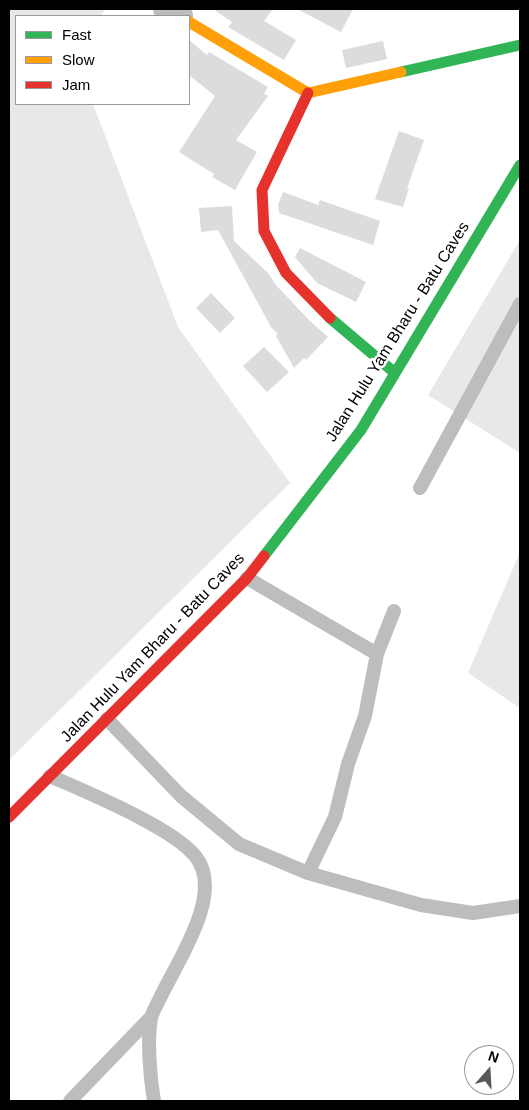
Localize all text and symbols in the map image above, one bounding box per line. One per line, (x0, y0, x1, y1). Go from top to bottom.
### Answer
legend (15, 15, 190, 105)
text: Fast (62, 26, 91, 43)
text: Slow (62, 51, 95, 68)
text: Jam (62, 76, 90, 93)
street label: Jalan Hulu Yam Bharu - Batu Caves (322, 218, 474, 446)
street label: Jalan Hulu Yam Bharu - Batu Caves (57, 549, 249, 747)
north arrow (464, 1045, 514, 1095)
text: N (486, 1048, 501, 1066)

